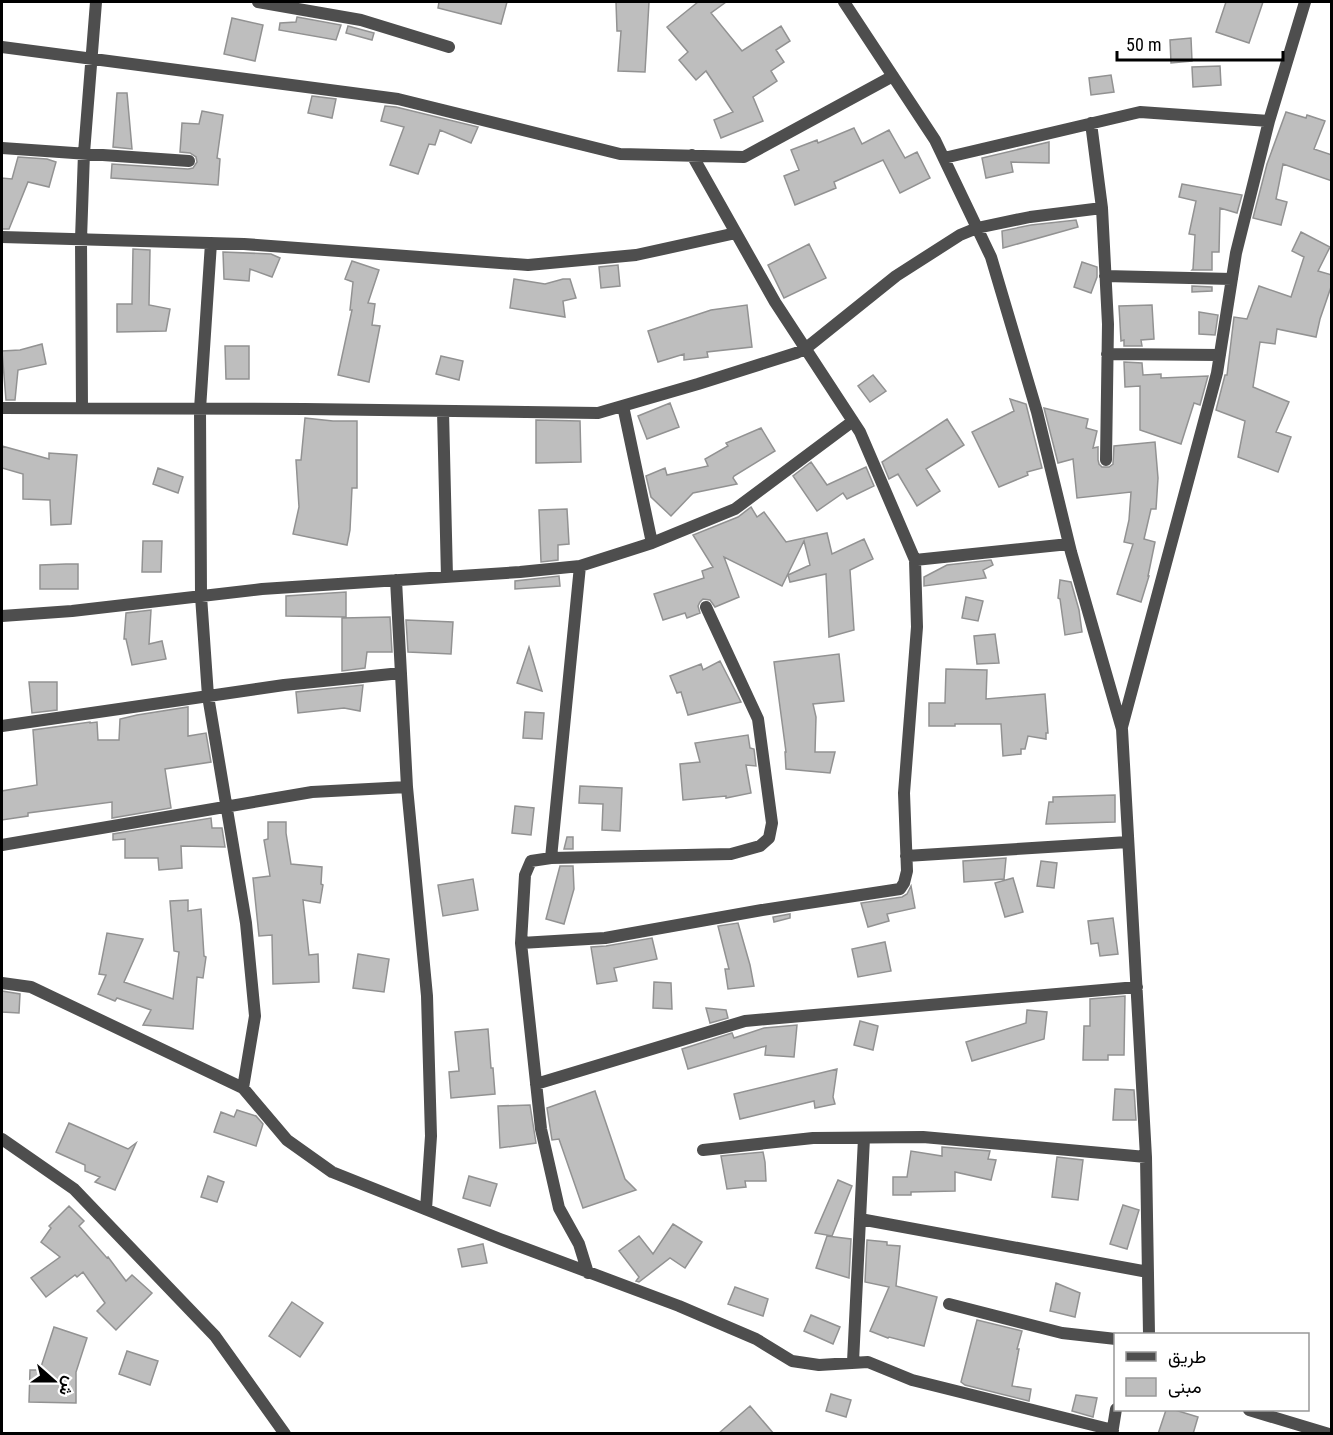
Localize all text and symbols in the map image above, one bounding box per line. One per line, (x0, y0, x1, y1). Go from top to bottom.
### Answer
scale bar (1117, 24, 1284, 62)
text: 50 m (1126, 34, 1161, 55)
legend (1114, 1333, 1309, 1411)
text: طريق (1168, 1346, 1206, 1368)
north arrow (24, 1351, 84, 1411)
text: ش (55, 1374, 80, 1399)
text: مبنى (1168, 1376, 1202, 1398)

